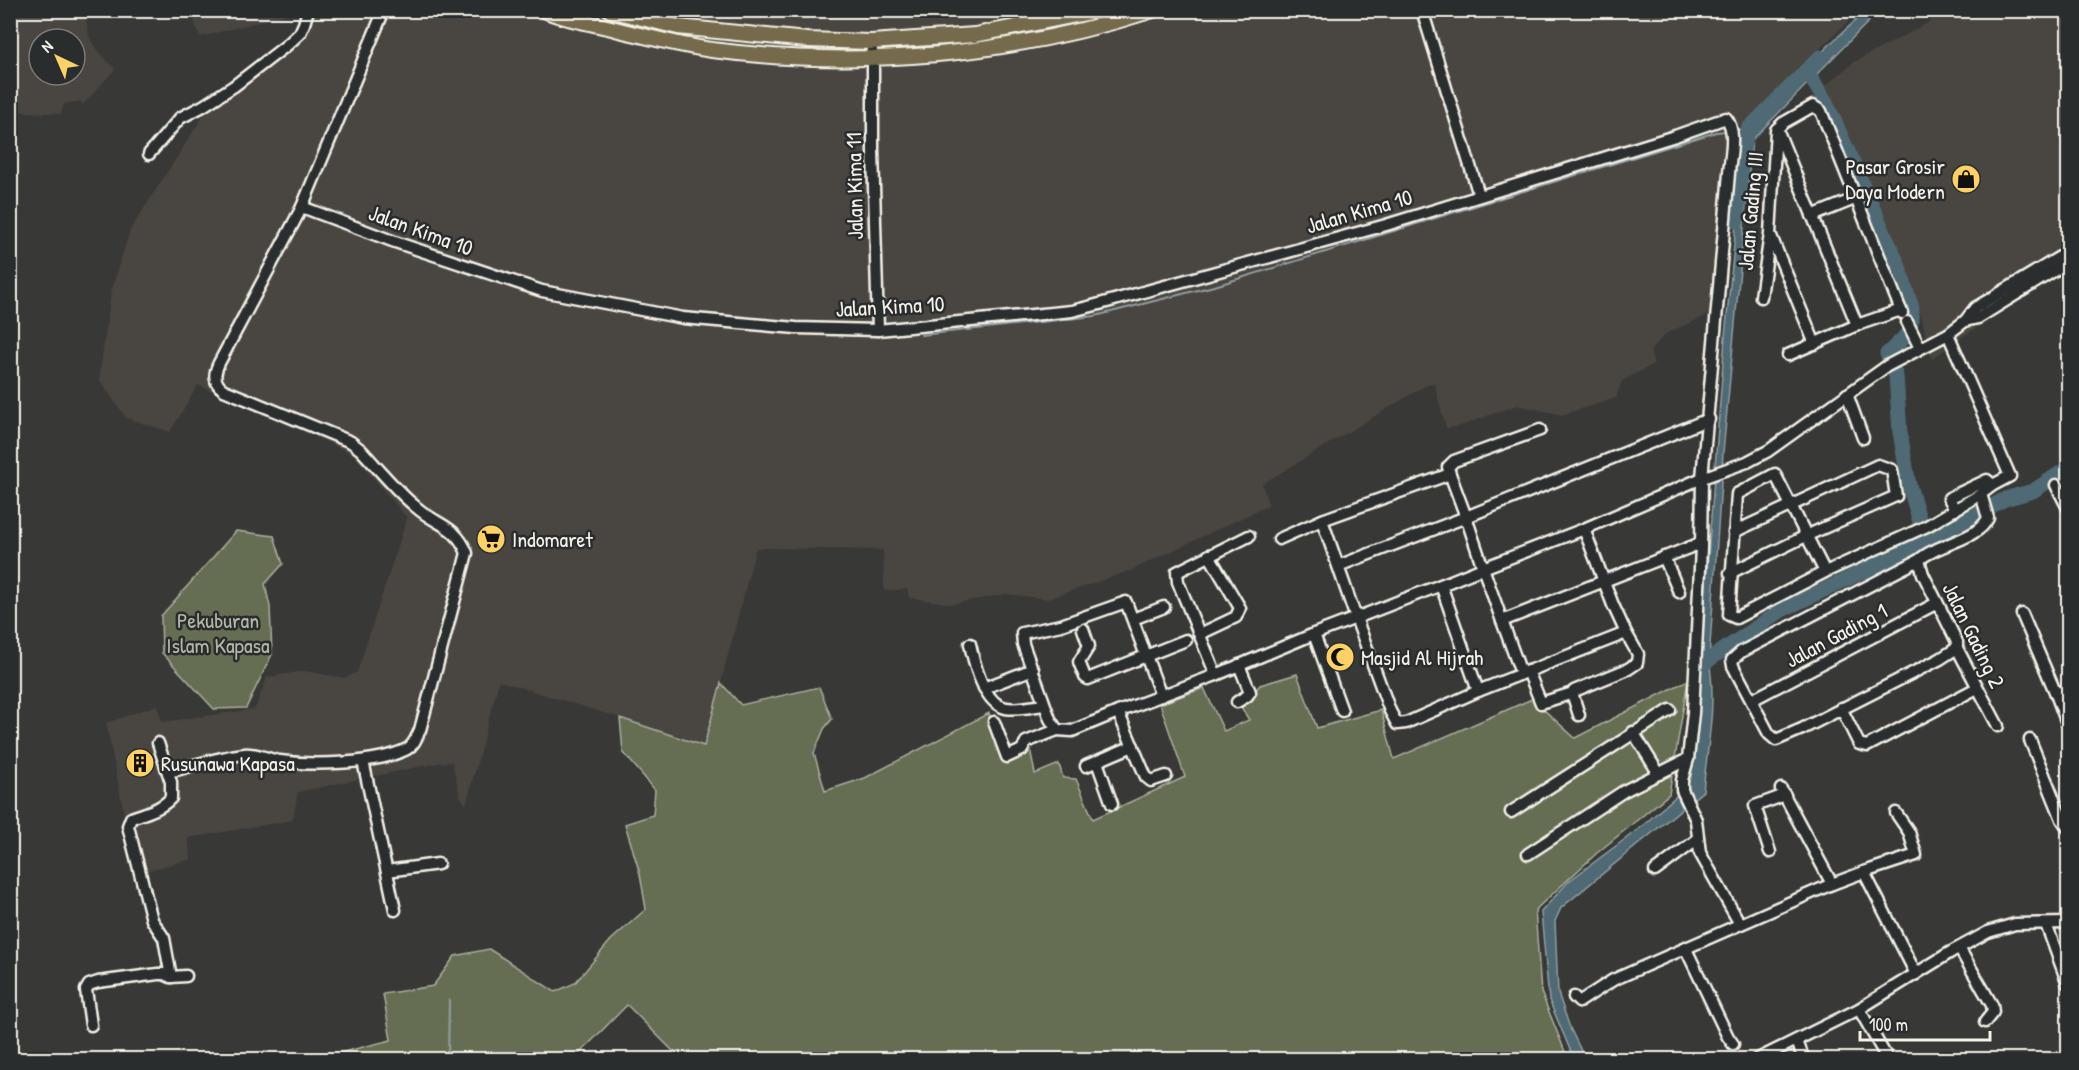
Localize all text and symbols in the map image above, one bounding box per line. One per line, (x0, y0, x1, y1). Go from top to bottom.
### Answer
north arrow (27, 27, 87, 87)
text: N (36, 35, 58, 57)
street label: Jalan Kima 11 (838, 132, 870, 240)
street label: Jalan Gading III (1730, 150, 1770, 272)
place label: Pasar Grosir Daya Modern (1845, 151, 1946, 206)
shop icon: Pasar Grosir Daya Modern (1950, 163, 1982, 195)
street label: Jalan Kima 10 (1302, 181, 1416, 240)
street label: Jalan Kima 10 (365, 197, 478, 263)
street label: Jalan Kima 10 (835, 288, 945, 324)
supermarket icon: Indomaret (475, 523, 507, 555)
place label: Indomaret (512, 524, 593, 554)
street label: Jalan Gading 2 (1936, 577, 2013, 693)
street label: Jalan Gading 1 (1780, 596, 1892, 674)
park label: Pekuburan Islam Kapasa (166, 605, 270, 660)
mosque icon: Masjid Al Hijrah (1324, 641, 1356, 673)
place label: Masjid Al Hijrah (1361, 642, 1483, 672)
building icon: Rusunawa Kapasa (124, 747, 156, 779)
place label: Rusunawa Kapasa (161, 748, 295, 778)
scale bar (1860, 1004, 1990, 1042)
text: 100 m (1869, 1012, 1908, 1037)

